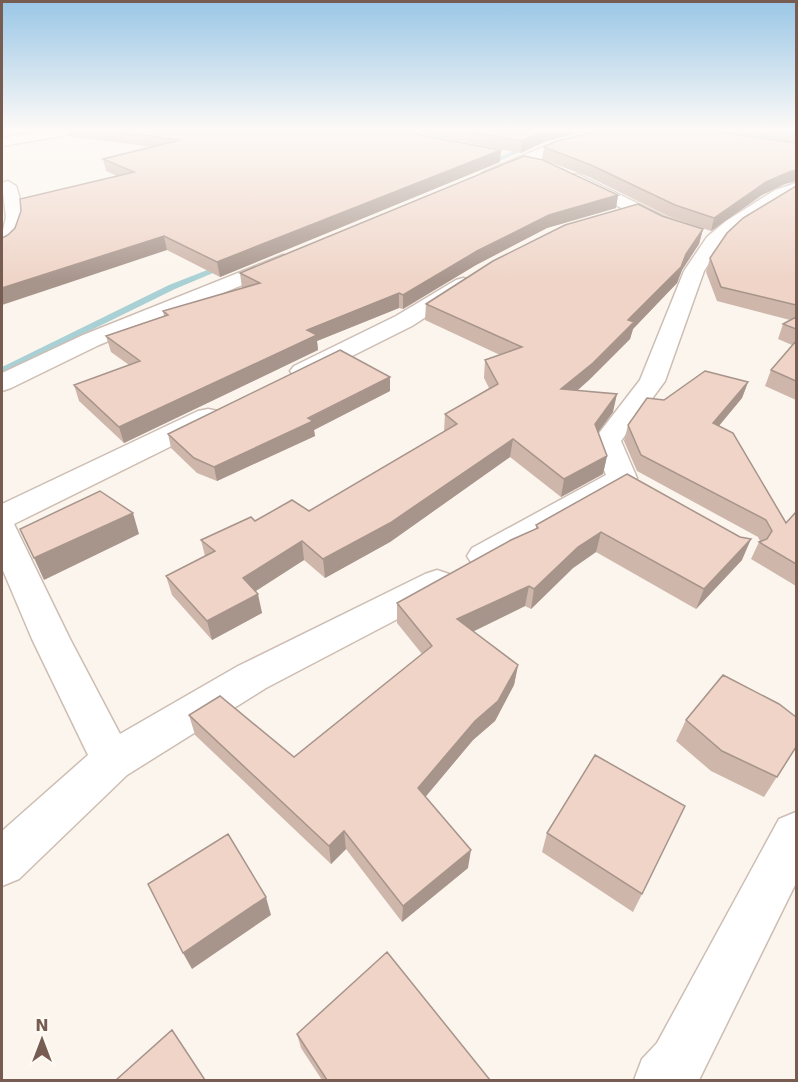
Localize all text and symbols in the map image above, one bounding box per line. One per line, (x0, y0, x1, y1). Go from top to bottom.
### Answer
north arrow (12, 1010, 72, 1070)
text: N (35, 1016, 49, 1035)

